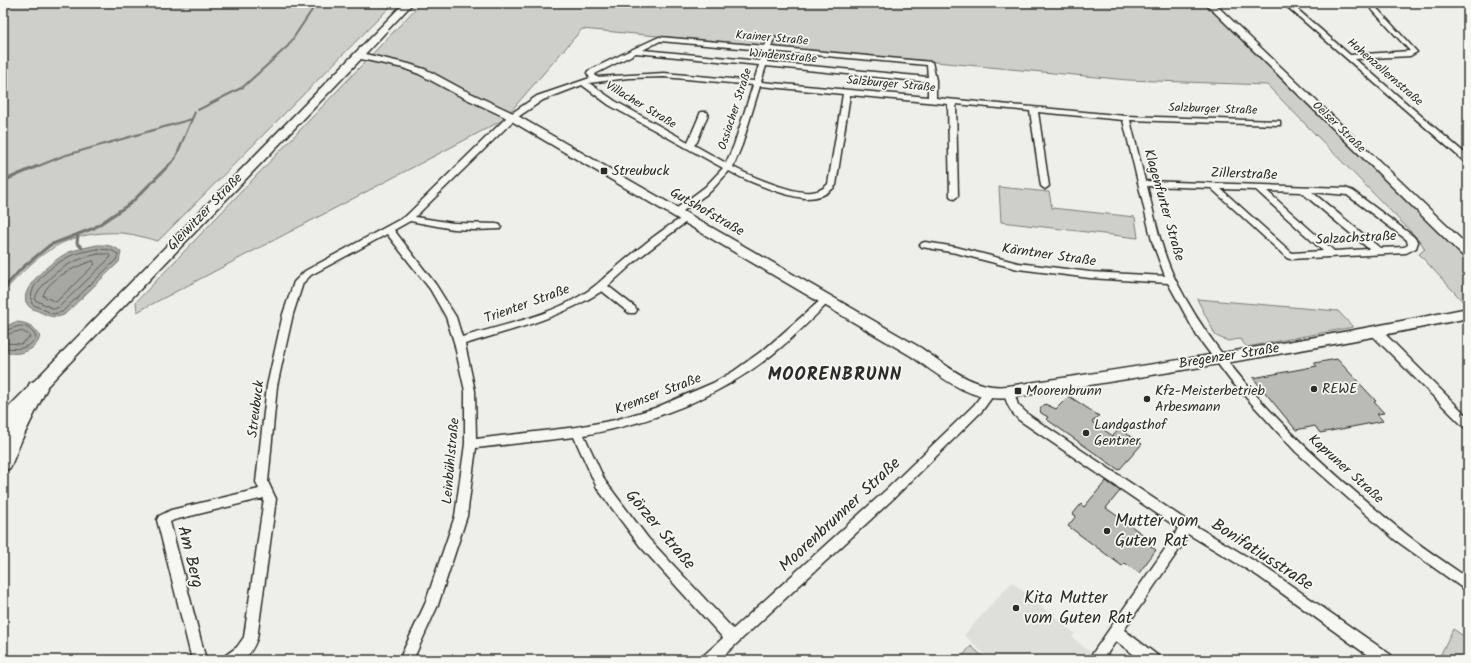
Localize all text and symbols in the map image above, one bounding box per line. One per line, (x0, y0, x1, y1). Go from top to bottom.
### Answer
street label: Krainer Straße (735, 25, 810, 51)
street label: Hohenzollernstraße (1343, 33, 1428, 111)
street label: Windenstraße (748, 44, 818, 68)
street label: Ossiacher Straße (713, 65, 757, 152)
street label: Salzburger Straße (846, 71, 937, 97)
street label: Villacher Straße (602, 76, 681, 134)
street label: Oelser Straße (1308, 97, 1370, 158)
street label: Salzburger Straße (1168, 98, 1258, 120)
street label: Klagenfurter Straße (1137, 146, 1191, 264)
place label: Streubuck (612, 160, 670, 182)
street label: Zillerstraße (1210, 162, 1278, 186)
marker: Streubuck (599, 166, 609, 176)
street label: Gleiwitzer Straße (162, 168, 248, 256)
street label: Gutshofstraße (666, 182, 749, 243)
street label: Salzachstraße (1315, 225, 1398, 251)
street label: Kärntner Straße (1000, 237, 1098, 273)
street label: Trienter Straße (481, 278, 574, 330)
street label: Bregenzer Straße (1177, 337, 1282, 375)
district label: MOORENBRUNN (768, 361, 902, 390)
street label: Kremser Straße (611, 367, 705, 421)
place label: REWE (1322, 378, 1358, 400)
street label: Streubuck (242, 379, 270, 439)
place label: Moorenbrunn (1026, 380, 1102, 402)
place label: Kfz-Meisterbetrieb Arbesmann (1155, 380, 1265, 418)
marker: REWE (1309, 384, 1319, 394)
marker: Moorenbrunn (1013, 386, 1023, 396)
marker: Kfz-Meisterbetrieb Arbesmann (1142, 394, 1152, 404)
place label: Landgasthof Gentner (1094, 414, 1168, 452)
street label: Leinbühlstraße (436, 416, 466, 505)
marker: Landgasthof Gentner (1081, 428, 1091, 438)
street label: Kapruner Straße (1303, 429, 1389, 510)
street label: Moorenbrunner Straße (773, 451, 908, 579)
street label: Görzer Straße (618, 484, 702, 577)
place label: Mutter vom Guten Rat (1115, 508, 1198, 555)
street label: Bonifatiusstraße (1206, 512, 1319, 598)
street label: Am Berg (169, 523, 211, 591)
marker: Mutter vom Guten Rat (1102, 526, 1112, 536)
place label: Kita Mutter vom Guten Rat (1024, 585, 1133, 632)
marker: Kita Mutter vom Guten Rat (1011, 603, 1021, 613)

